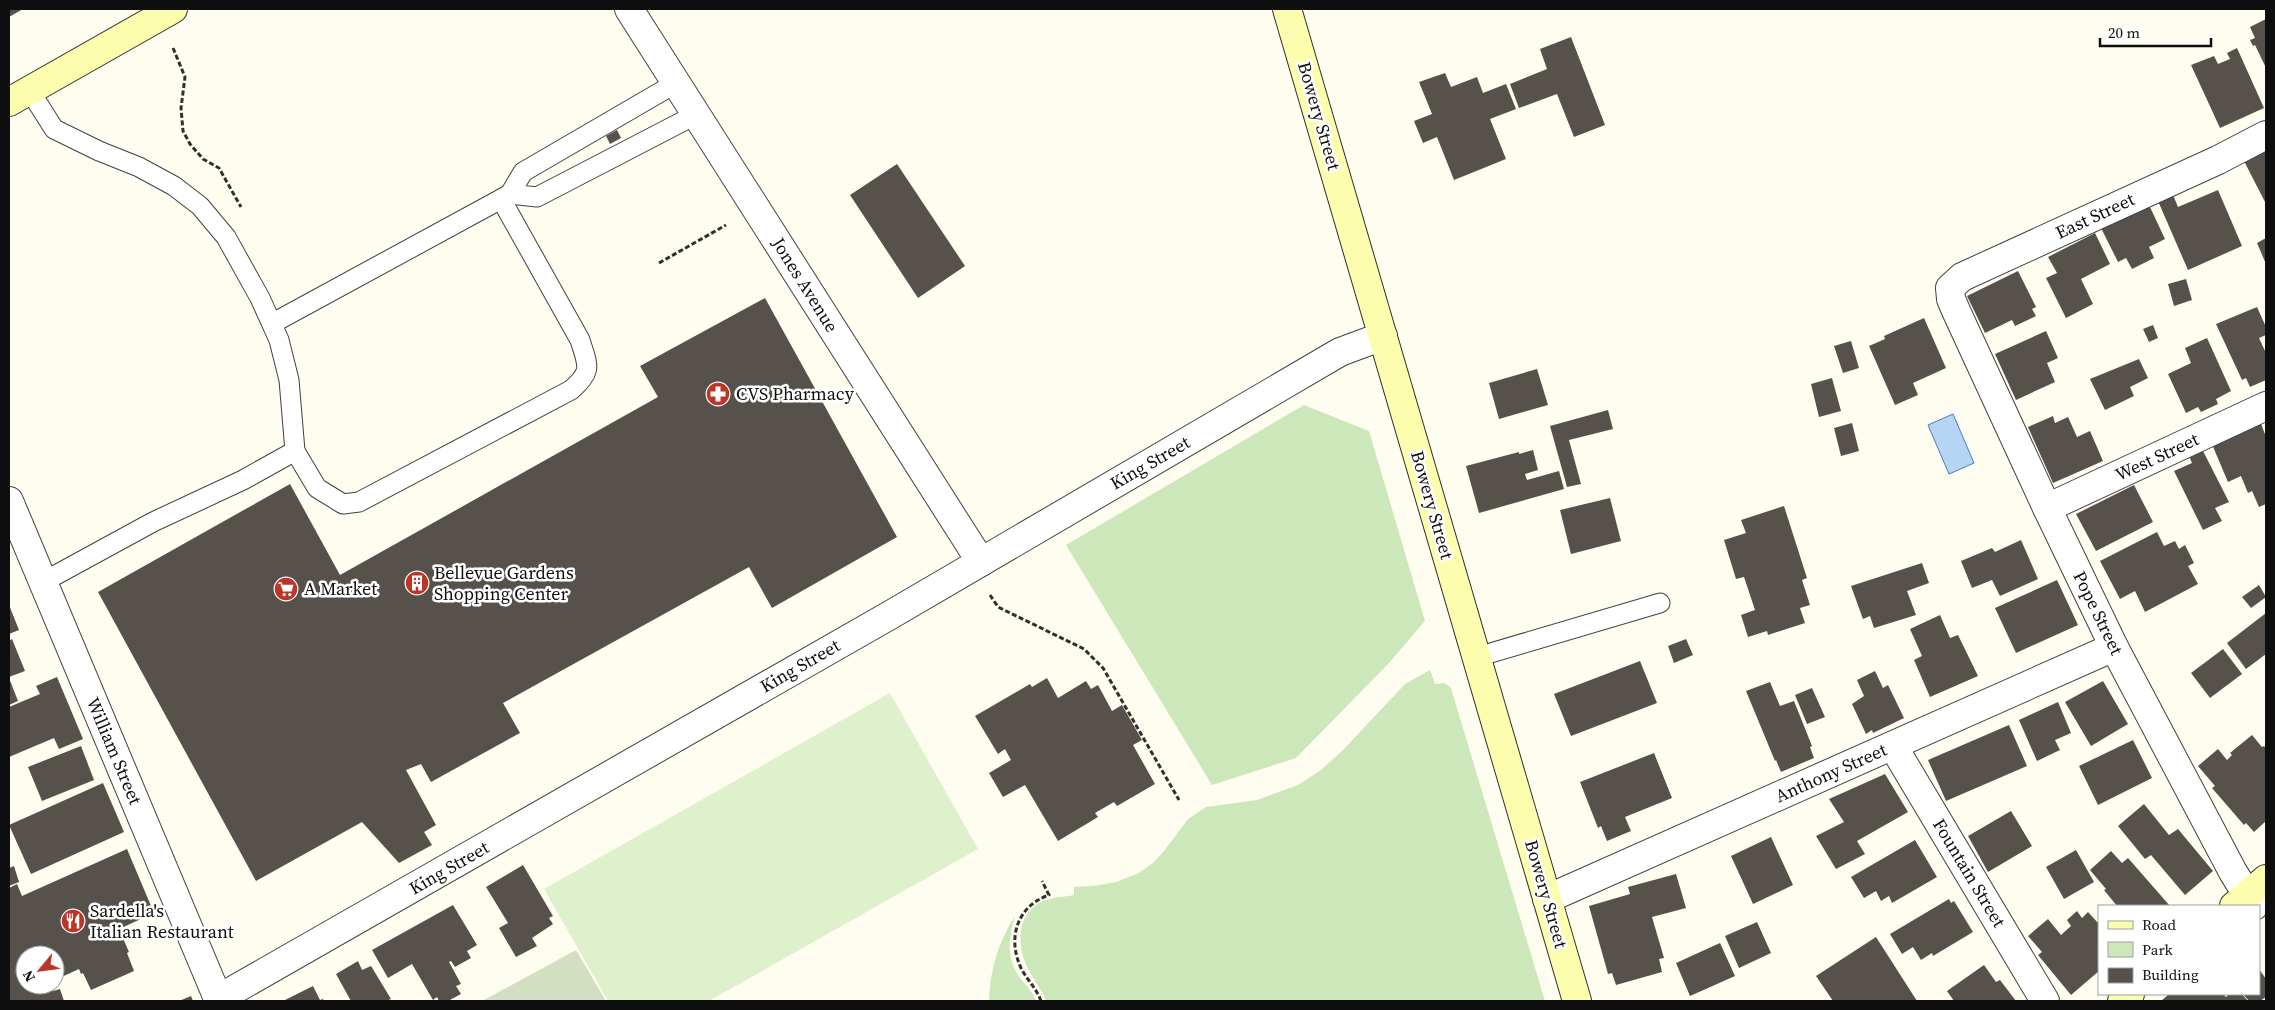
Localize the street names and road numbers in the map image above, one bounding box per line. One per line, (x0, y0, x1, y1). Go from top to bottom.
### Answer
street label: Bowery Street (1292, 59, 1347, 173)
street label: East Street (2051, 186, 2138, 245)
street label: Jones Avenue (766, 232, 844, 337)
street label: West Street (2111, 426, 2203, 487)
street label: King Street (1105, 430, 1194, 495)
street label: Bowery Street (1405, 448, 1460, 562)
street label: Pope Street (2067, 567, 2130, 659)
street label: King Street (755, 633, 844, 698)
street label: William Street (81, 693, 148, 808)
street label: Anthony Street (1771, 737, 1891, 808)
street label: Fountain Street (1927, 814, 2012, 932)
street label: King Street (404, 835, 493, 900)
street label: Bowery Street (1519, 837, 1574, 951)

